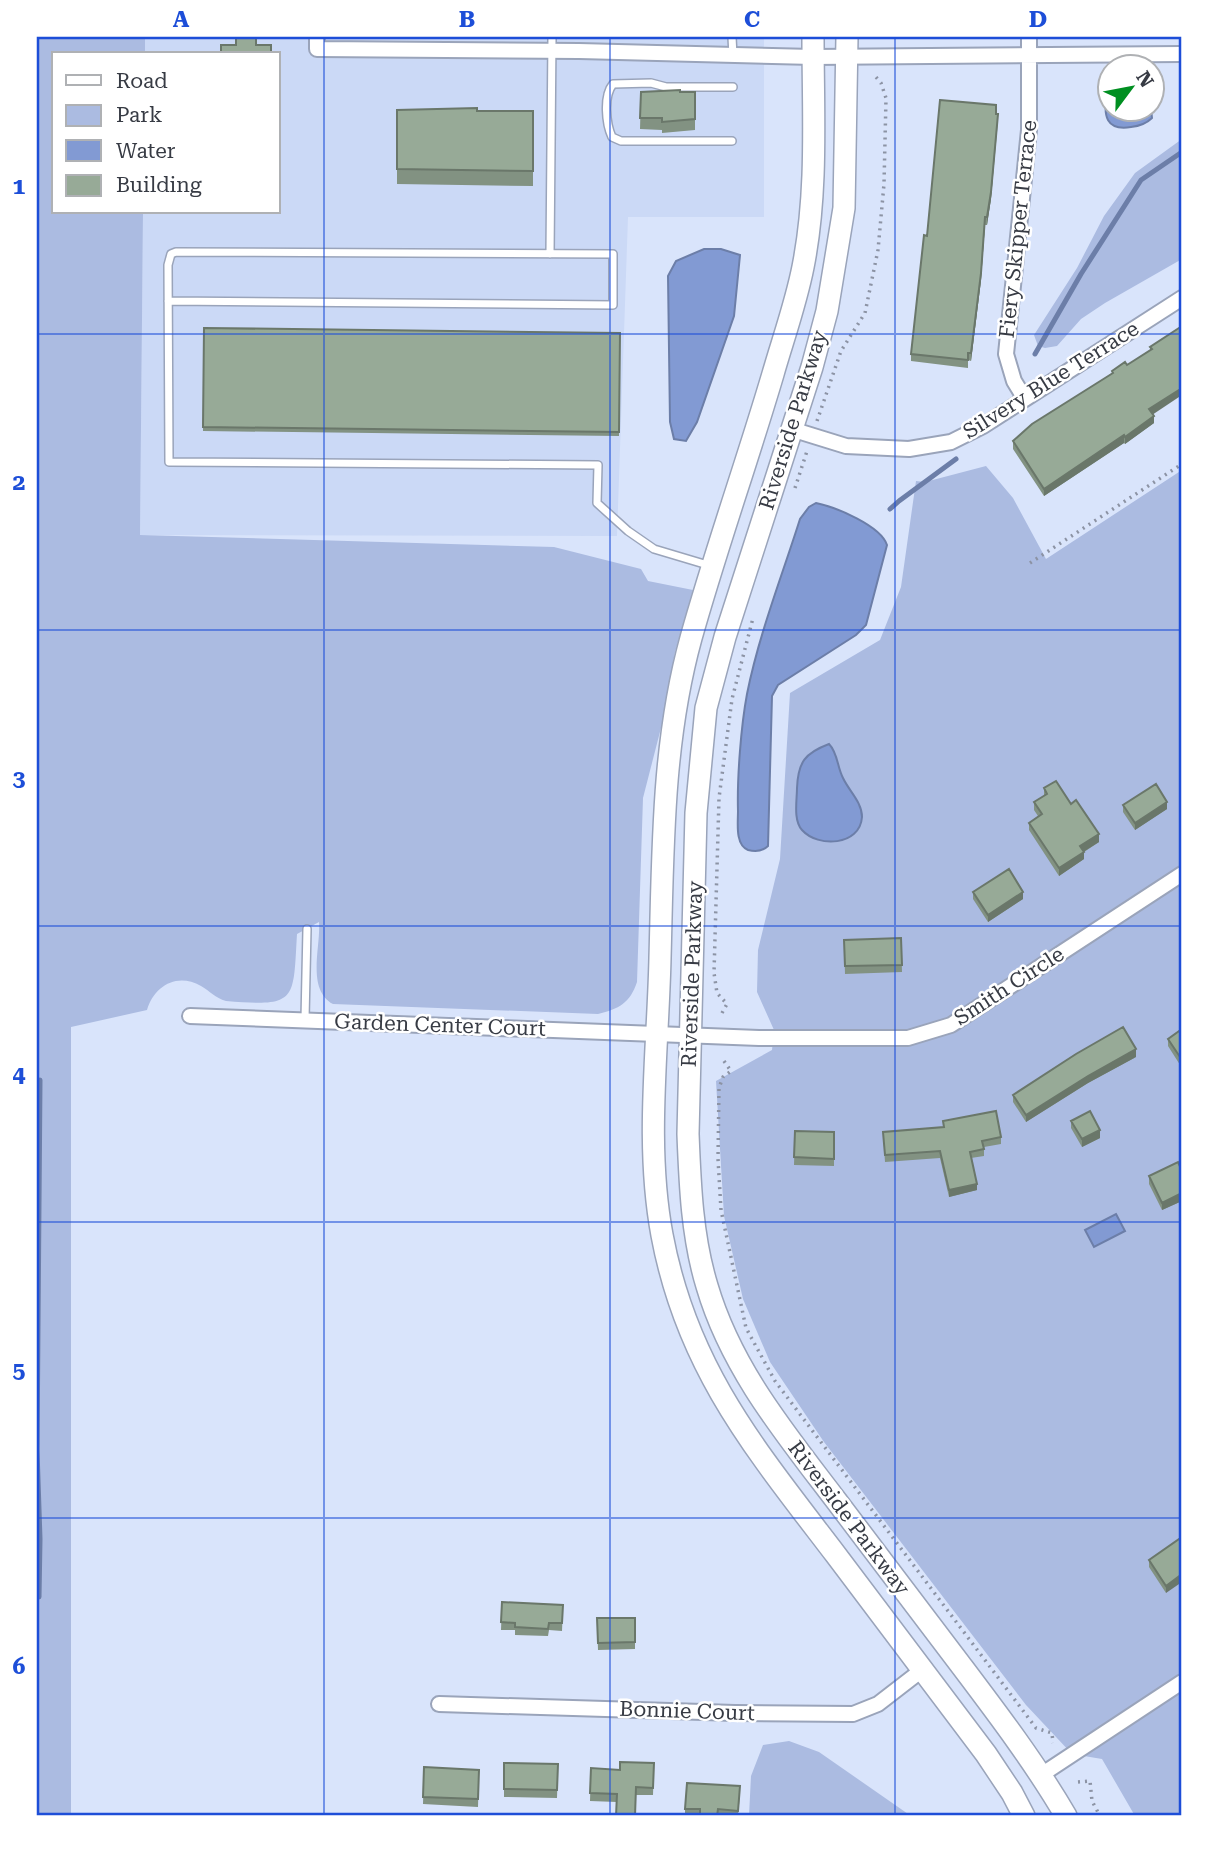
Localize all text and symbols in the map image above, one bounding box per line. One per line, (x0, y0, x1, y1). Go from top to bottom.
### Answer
text: A (173, 6, 190, 33)
text: B (459, 6, 475, 33)
text: C (744, 6, 760, 33)
text: D (1029, 6, 1047, 33)
legend (52, 52, 280, 214)
north arrow (1096, 52, 1166, 122)
text: N (1131, 67, 1159, 92)
text: Road (116, 69, 168, 93)
text: Park (116, 103, 162, 127)
street label: Fiery Skipper Terrace (995, 119, 1041, 339)
text: Water (116, 139, 176, 163)
text: 1 (13, 173, 26, 200)
text: Building (116, 173, 202, 197)
street label: Silvery Blue Terrace (959, 316, 1143, 444)
street label: Riverside Parkway (754, 327, 832, 513)
text: 2 (13, 469, 25, 496)
text: 3 (13, 765, 26, 792)
street label: Riverside Parkway (677, 880, 707, 1068)
street label: Smith Circle (950, 942, 1068, 1030)
street label: Garden Center Court (334, 1009, 546, 1041)
text: 4 (13, 1061, 26, 1088)
text: 5 (13, 1357, 26, 1384)
street label: Riverside Parkway (783, 1436, 915, 1600)
text: 6 (13, 1653, 26, 1680)
street label: Bonnie Court (619, 1697, 755, 1725)

